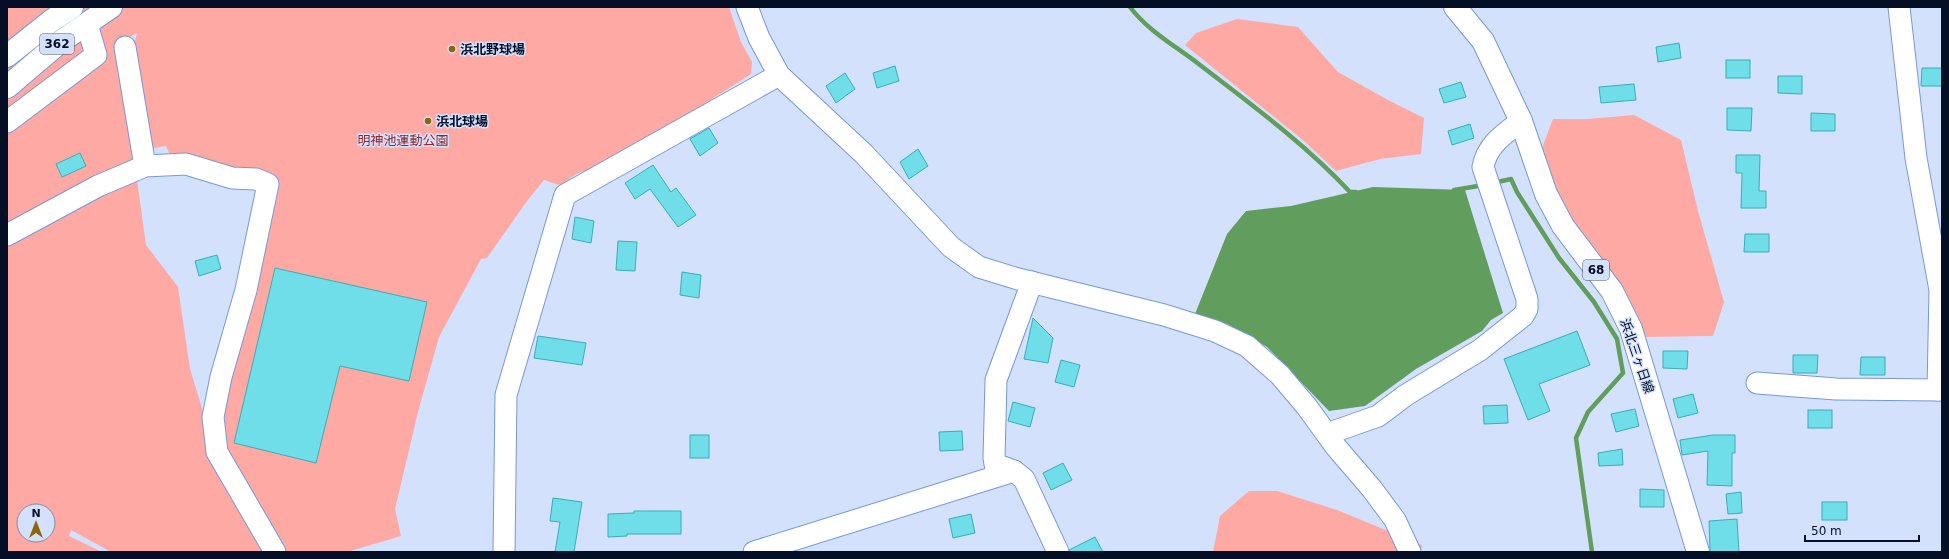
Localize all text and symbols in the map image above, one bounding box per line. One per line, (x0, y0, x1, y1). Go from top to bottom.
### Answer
road number: 362 (40, 34, 74, 54)
place label: 浜北野球場 (460, 42, 525, 57)
marker: 浜北野球場 (447, 44, 457, 54)
place label: 浜北球場 (436, 114, 488, 129)
marker: 浜北球場 (423, 116, 433, 126)
park label: 明神池運動公園 (357, 133, 449, 148)
road number: 68 (1583, 260, 1609, 280)
street label: 浜北三ヶ日線 (1617, 317, 1657, 395)
north arrow (16, 503, 56, 543)
text: N (31, 507, 41, 520)
scale bar (1805, 517, 1919, 543)
text: 50 m (1811, 524, 1842, 538)

